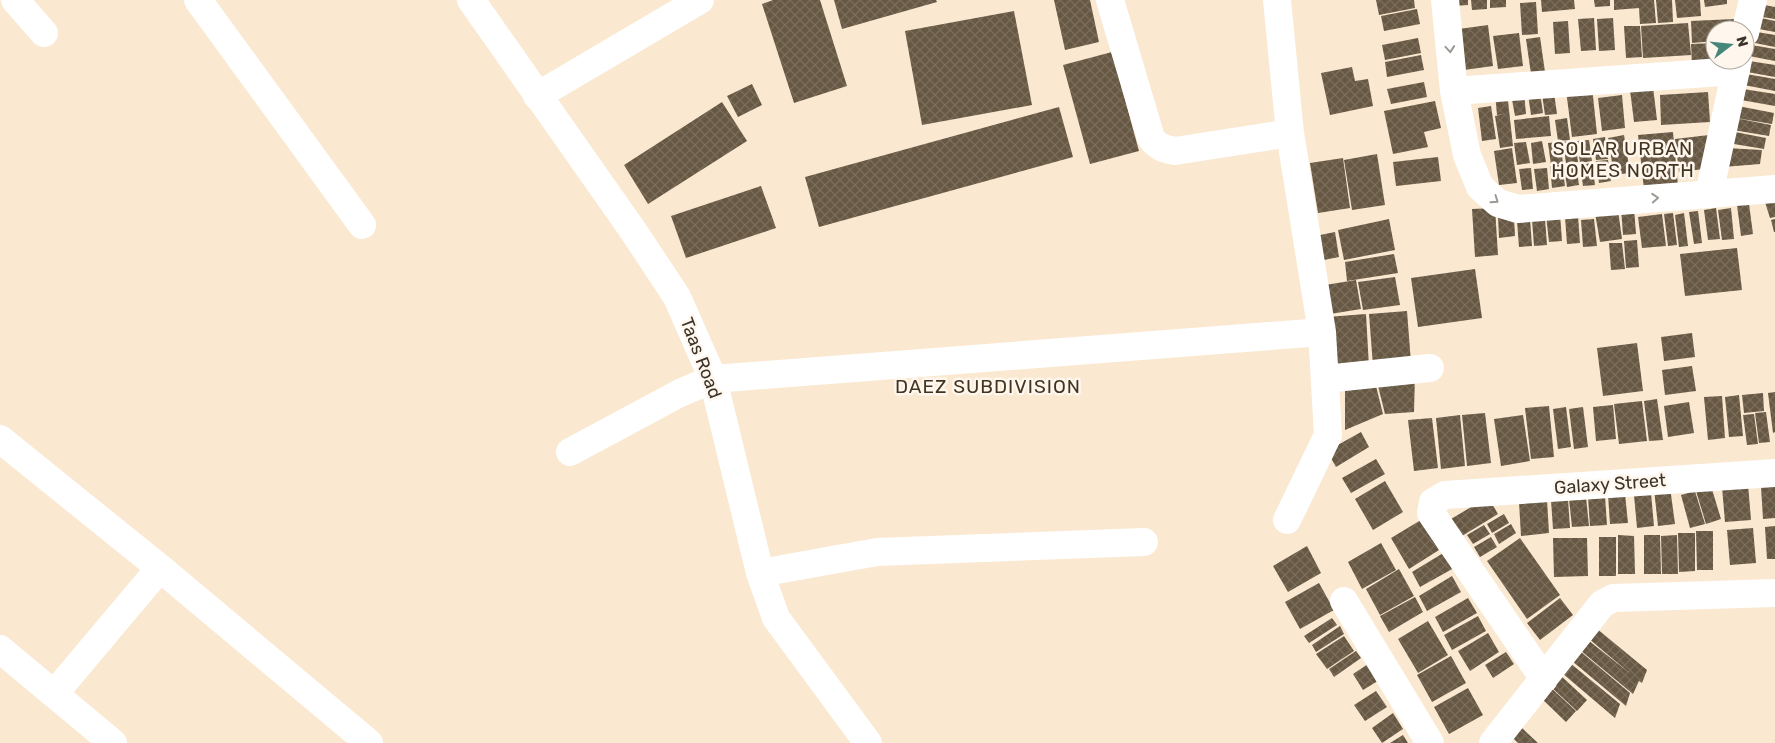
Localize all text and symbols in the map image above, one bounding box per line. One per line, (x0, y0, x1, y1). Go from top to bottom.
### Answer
north arrow (1705, 20, 1755, 70)
text: N (1732, 34, 1752, 49)
one-way arrow (1444, 45, 1455, 53)
district label: SOLAR URBAN HOMES NORTH (1551, 137, 1695, 182)
one-way arrow (1651, 193, 1659, 204)
one-way arrow (1489, 194, 1499, 203)
street label: Taas Road (676, 314, 726, 402)
district label: DAEZ SUBDIVISION (895, 375, 1081, 398)
street label: Galaxy Street (1553, 469, 1667, 499)

